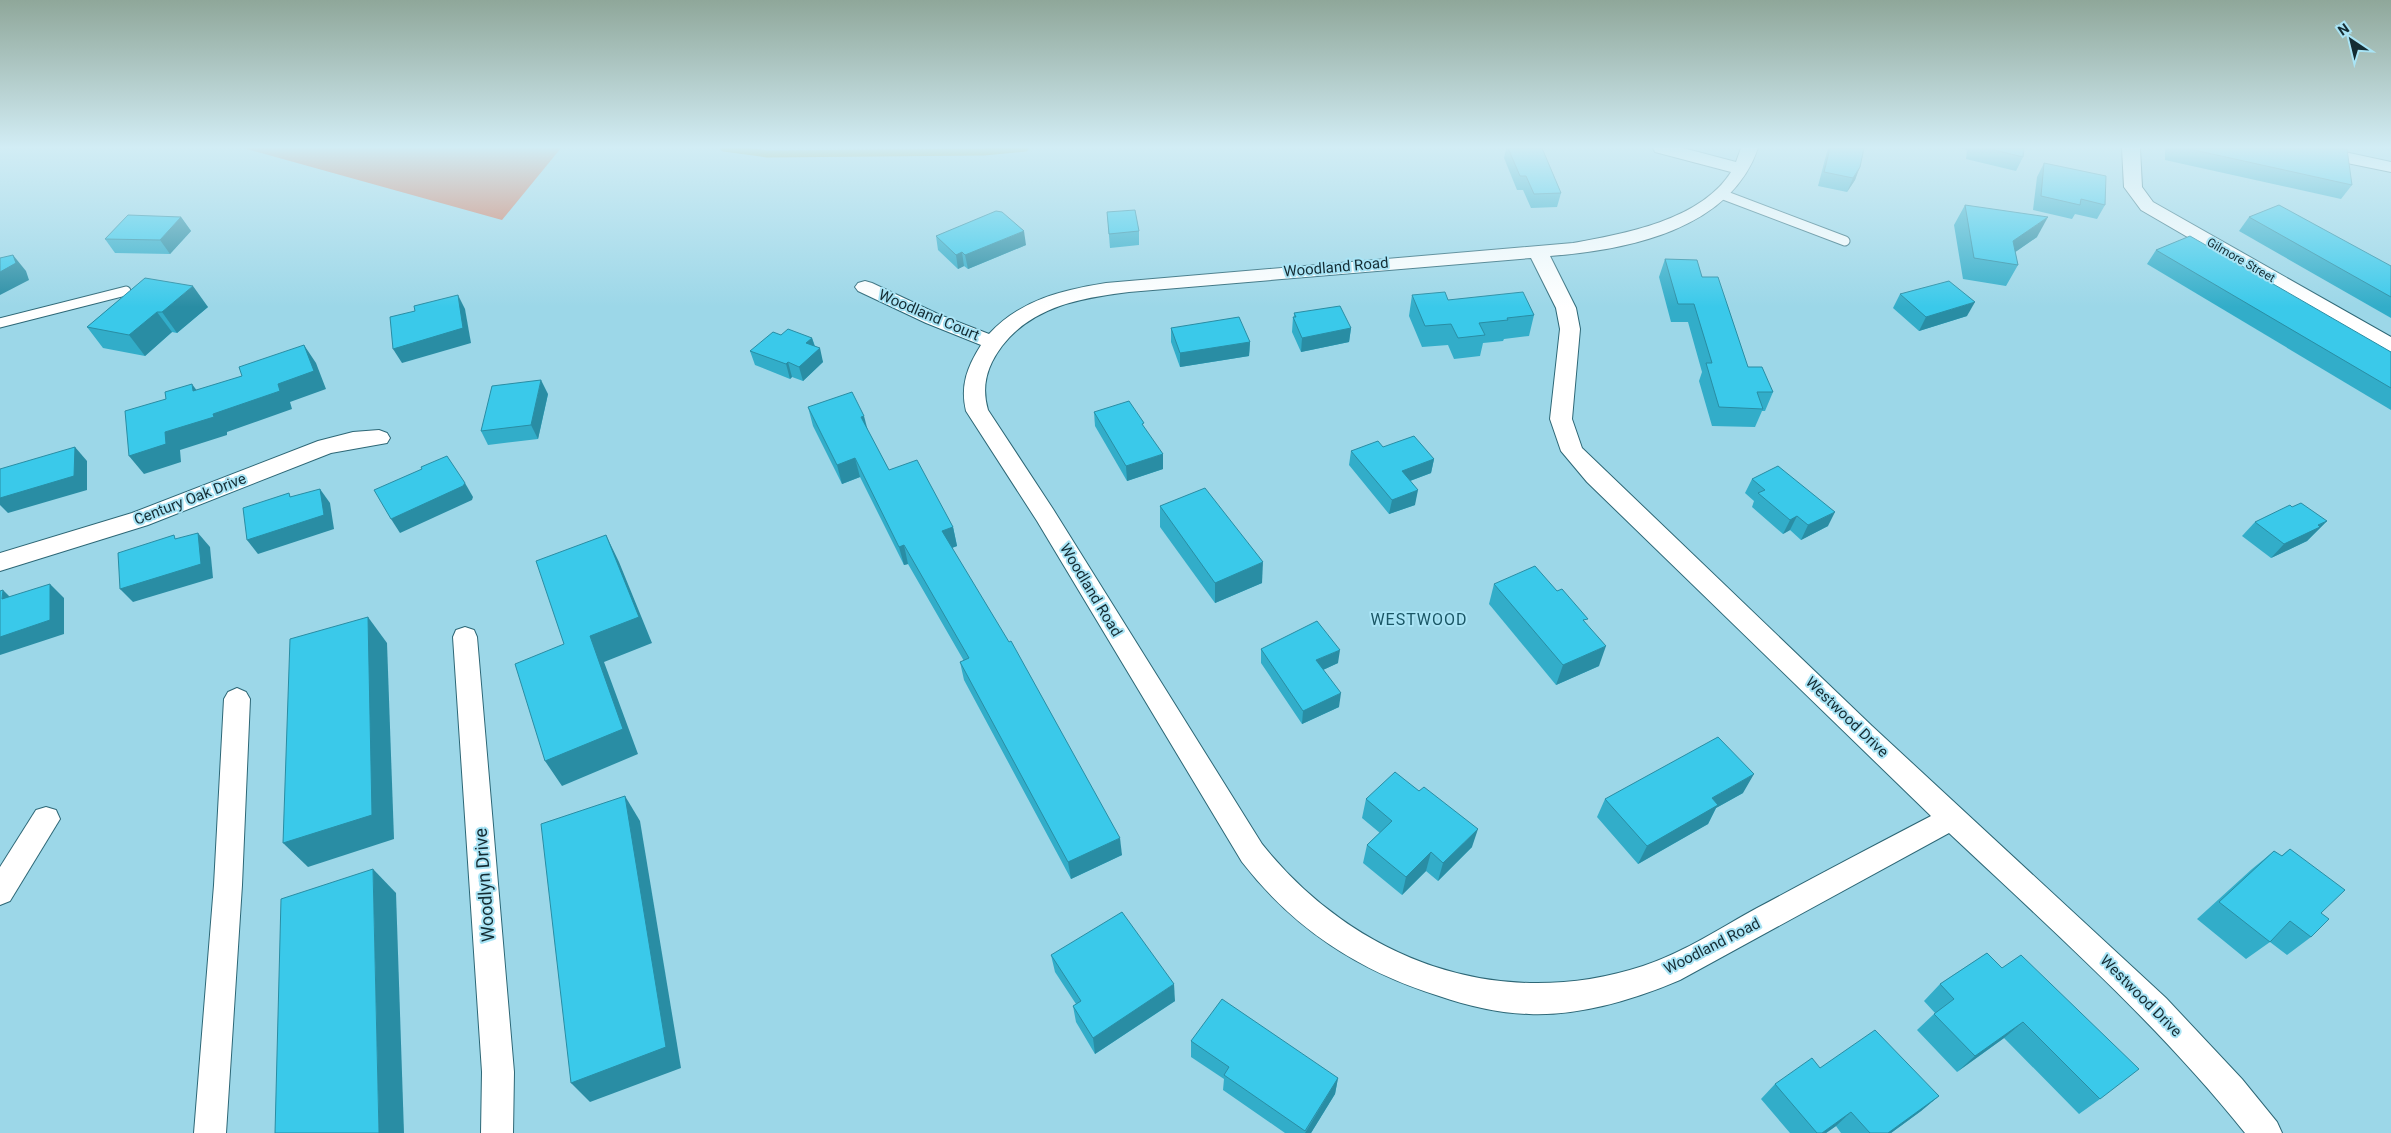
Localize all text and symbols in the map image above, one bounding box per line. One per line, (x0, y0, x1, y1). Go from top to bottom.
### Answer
north arrow (2326, 15, 2376, 65)
text: N (2335, 20, 2352, 39)
street label: Gilmore Street (2204, 235, 2278, 285)
street label: Woodland Road (1283, 253, 1389, 281)
street label: Woodland Court (876, 286, 982, 344)
street label: Century Oak Drive (131, 469, 249, 529)
street label: Woodland Road (1056, 540, 1126, 640)
district label: WESTWOOD (1370, 610, 1468, 629)
street label: Westwood Drive (1802, 673, 1892, 761)
street label: Woodlyn Drive (470, 827, 498, 943)
street label: Woodland Road (1661, 914, 1763, 978)
street label: Westwood Drive (2096, 951, 2186, 1041)

